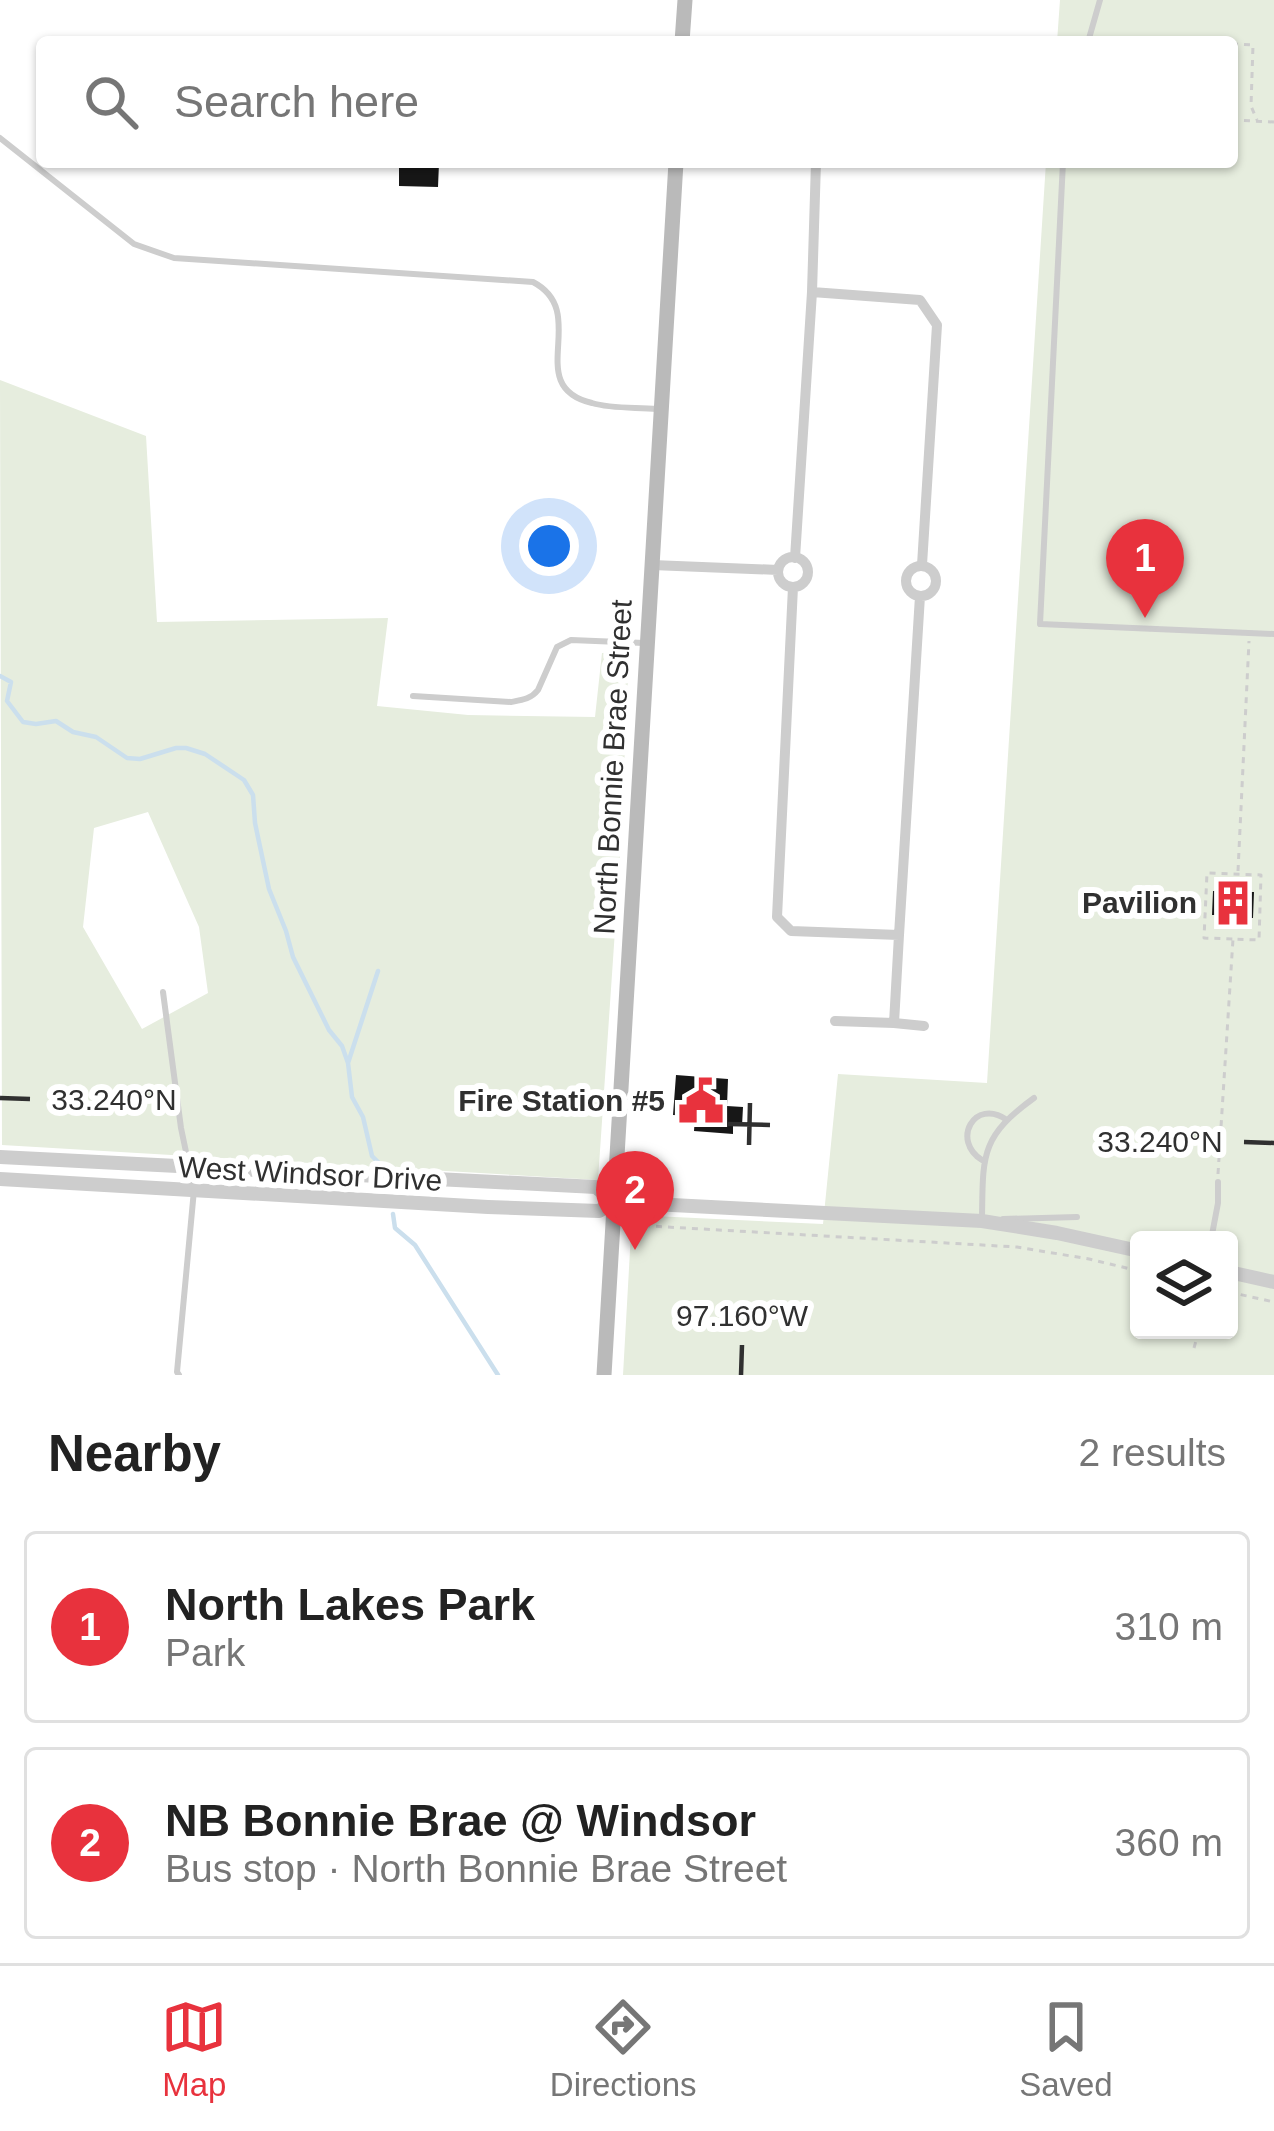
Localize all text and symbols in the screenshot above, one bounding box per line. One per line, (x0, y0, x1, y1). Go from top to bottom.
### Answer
search box (36, 36, 1238, 168)
icon: search (78, 69, 144, 135)
text: Search here (174, 76, 419, 127)
your location (519, 516, 579, 576)
pin: 1 (1106, 519, 1184, 618)
street label: North Bonnie Brae Street (587, 598, 638, 935)
building icon: Pavilion (1208, 878, 1258, 928)
place label: Pavilion (1082, 886, 1197, 919)
public building icon: Fire Station #5 (676, 1076, 726, 1126)
text: 33.240°N (51, 1083, 177, 1116)
place label: Fire Station #5 (458, 1084, 665, 1117)
text: 33.240°N (1097, 1125, 1223, 1158)
street label: West Windsor Drive (177, 1150, 443, 1197)
pin: 2 (596, 1151, 674, 1250)
map controls (1130, 1231, 1238, 1339)
button: layers (1130, 1231, 1238, 1339)
text: 97.160°W (676, 1299, 809, 1332)
text: Nearby (48, 1425, 221, 1482)
text: 2 results (1079, 1431, 1226, 1474)
text: North Lakes Park (165, 1579, 535, 1630)
text: 1 (79, 1605, 101, 1648)
text: 310 m (1115, 1605, 1223, 1648)
text: Park (165, 1631, 245, 1674)
text: NB Bonnie Brae @ Windsor (165, 1795, 756, 1846)
text: 2 (79, 1821, 101, 1864)
text: 360 m (1115, 1821, 1223, 1864)
text: Bus stop · North Bonnie Brae Street (165, 1847, 787, 1890)
tab: Map (161, 1994, 227, 2104)
tab: Directions (550, 1994, 697, 2104)
tab: Saved (1019, 1994, 1113, 2104)

